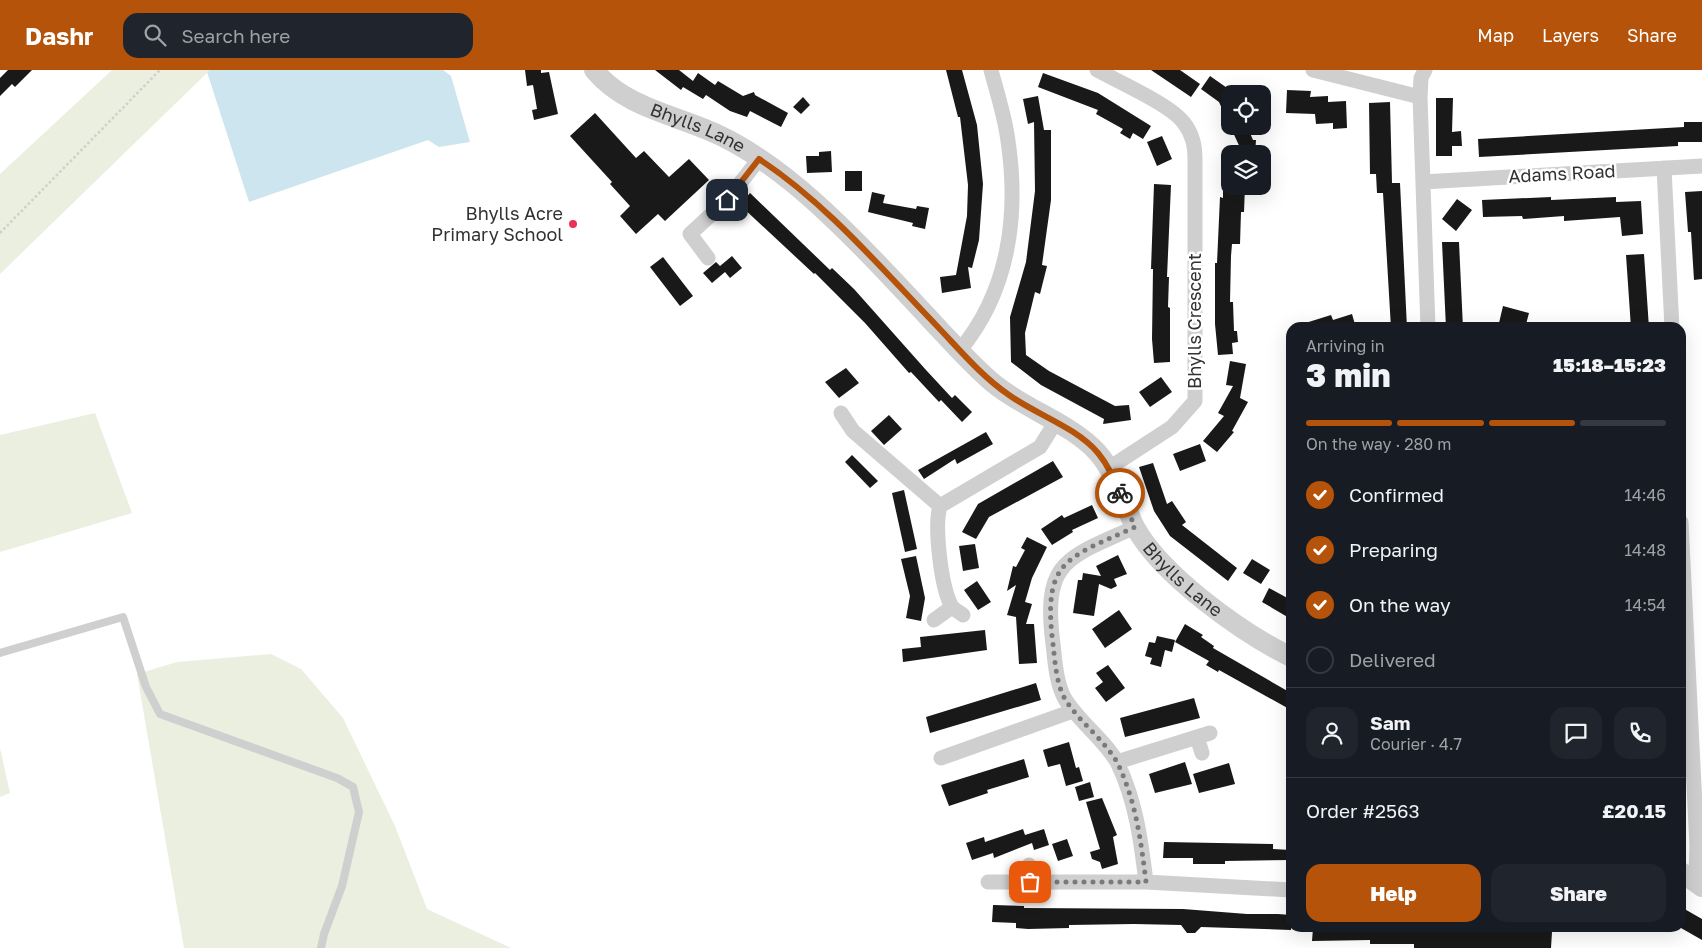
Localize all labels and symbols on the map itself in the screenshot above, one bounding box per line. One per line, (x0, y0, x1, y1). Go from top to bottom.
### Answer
street label: Bhylls Lane (647, 98, 749, 157)
street label: Adams Road (1508, 159, 1616, 187)
pin (706, 179, 748, 221)
place label: Bhylls Acre Primary School (431, 202, 563, 245)
marker: Bhylls Acre Primary School (567, 218, 579, 230)
street label: Bhylls Crescent (1183, 253, 1205, 389)
courier (1095, 468, 1145, 518)
street label: Bhylls Lane (1139, 537, 1227, 621)
pin (1009, 861, 1051, 903)

